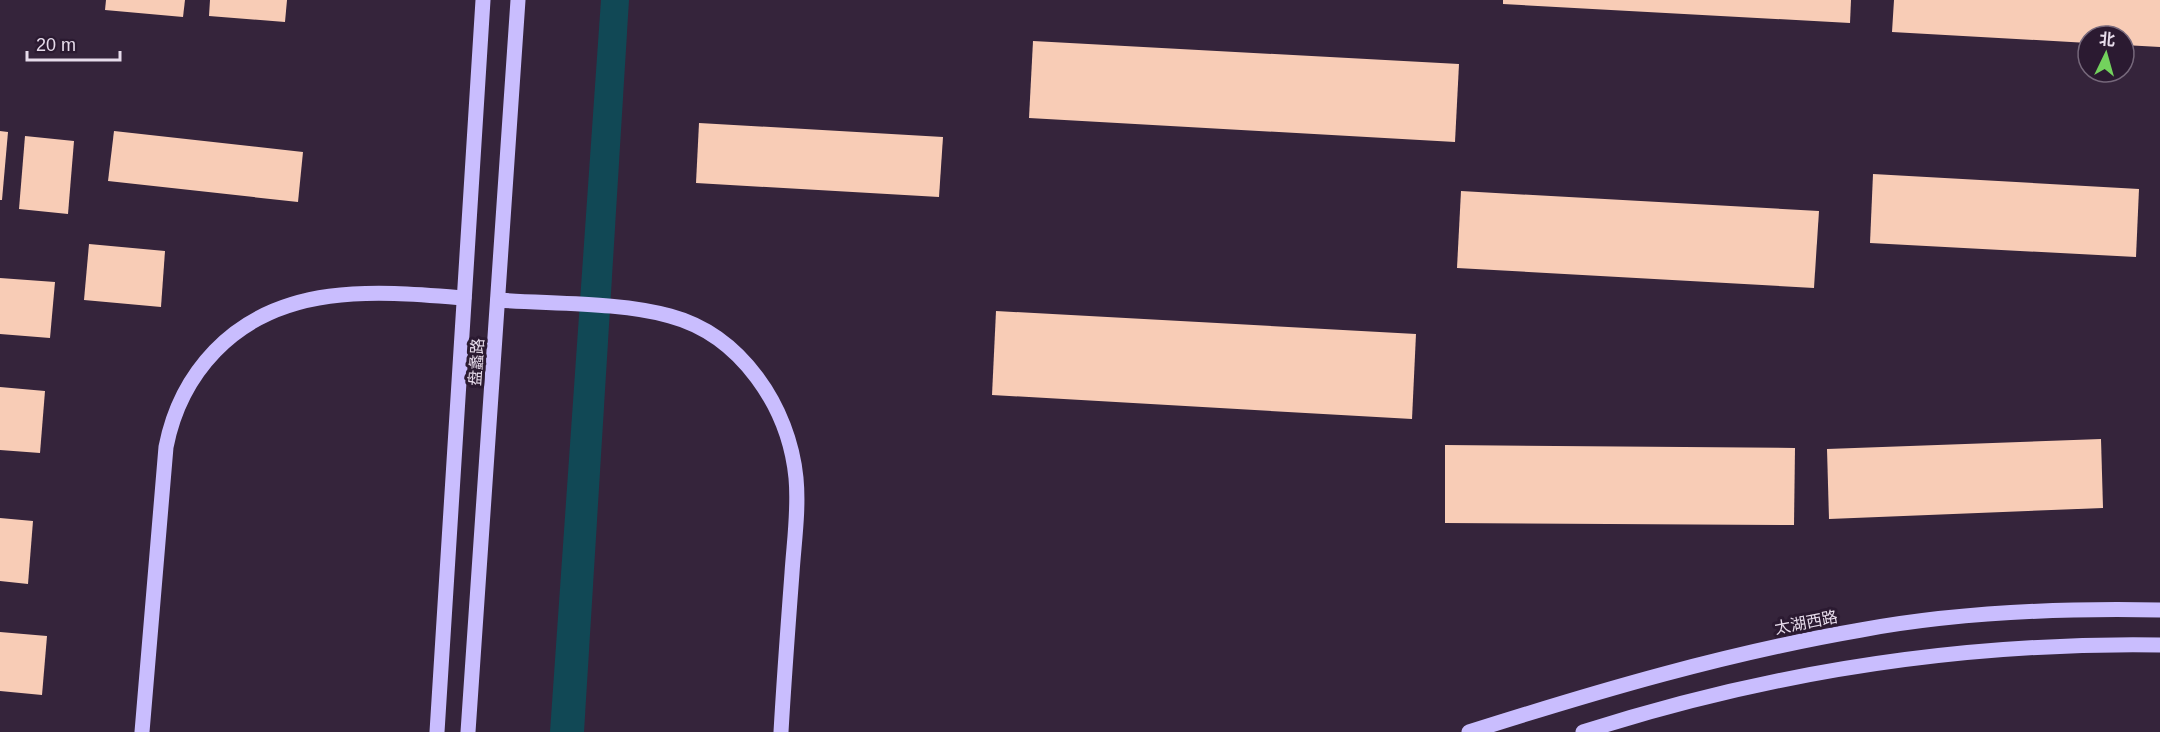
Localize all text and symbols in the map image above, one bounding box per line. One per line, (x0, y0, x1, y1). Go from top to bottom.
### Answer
scale bar (27, 24, 120, 62)
north arrow (2076, 24, 2136, 84)
text: 北 (2099, 30, 2116, 49)
text: 20 m (36, 35, 76, 55)
street label: 盘蠡路 (466, 337, 487, 387)
street label: 太湖西路 (1773, 608, 1839, 637)

